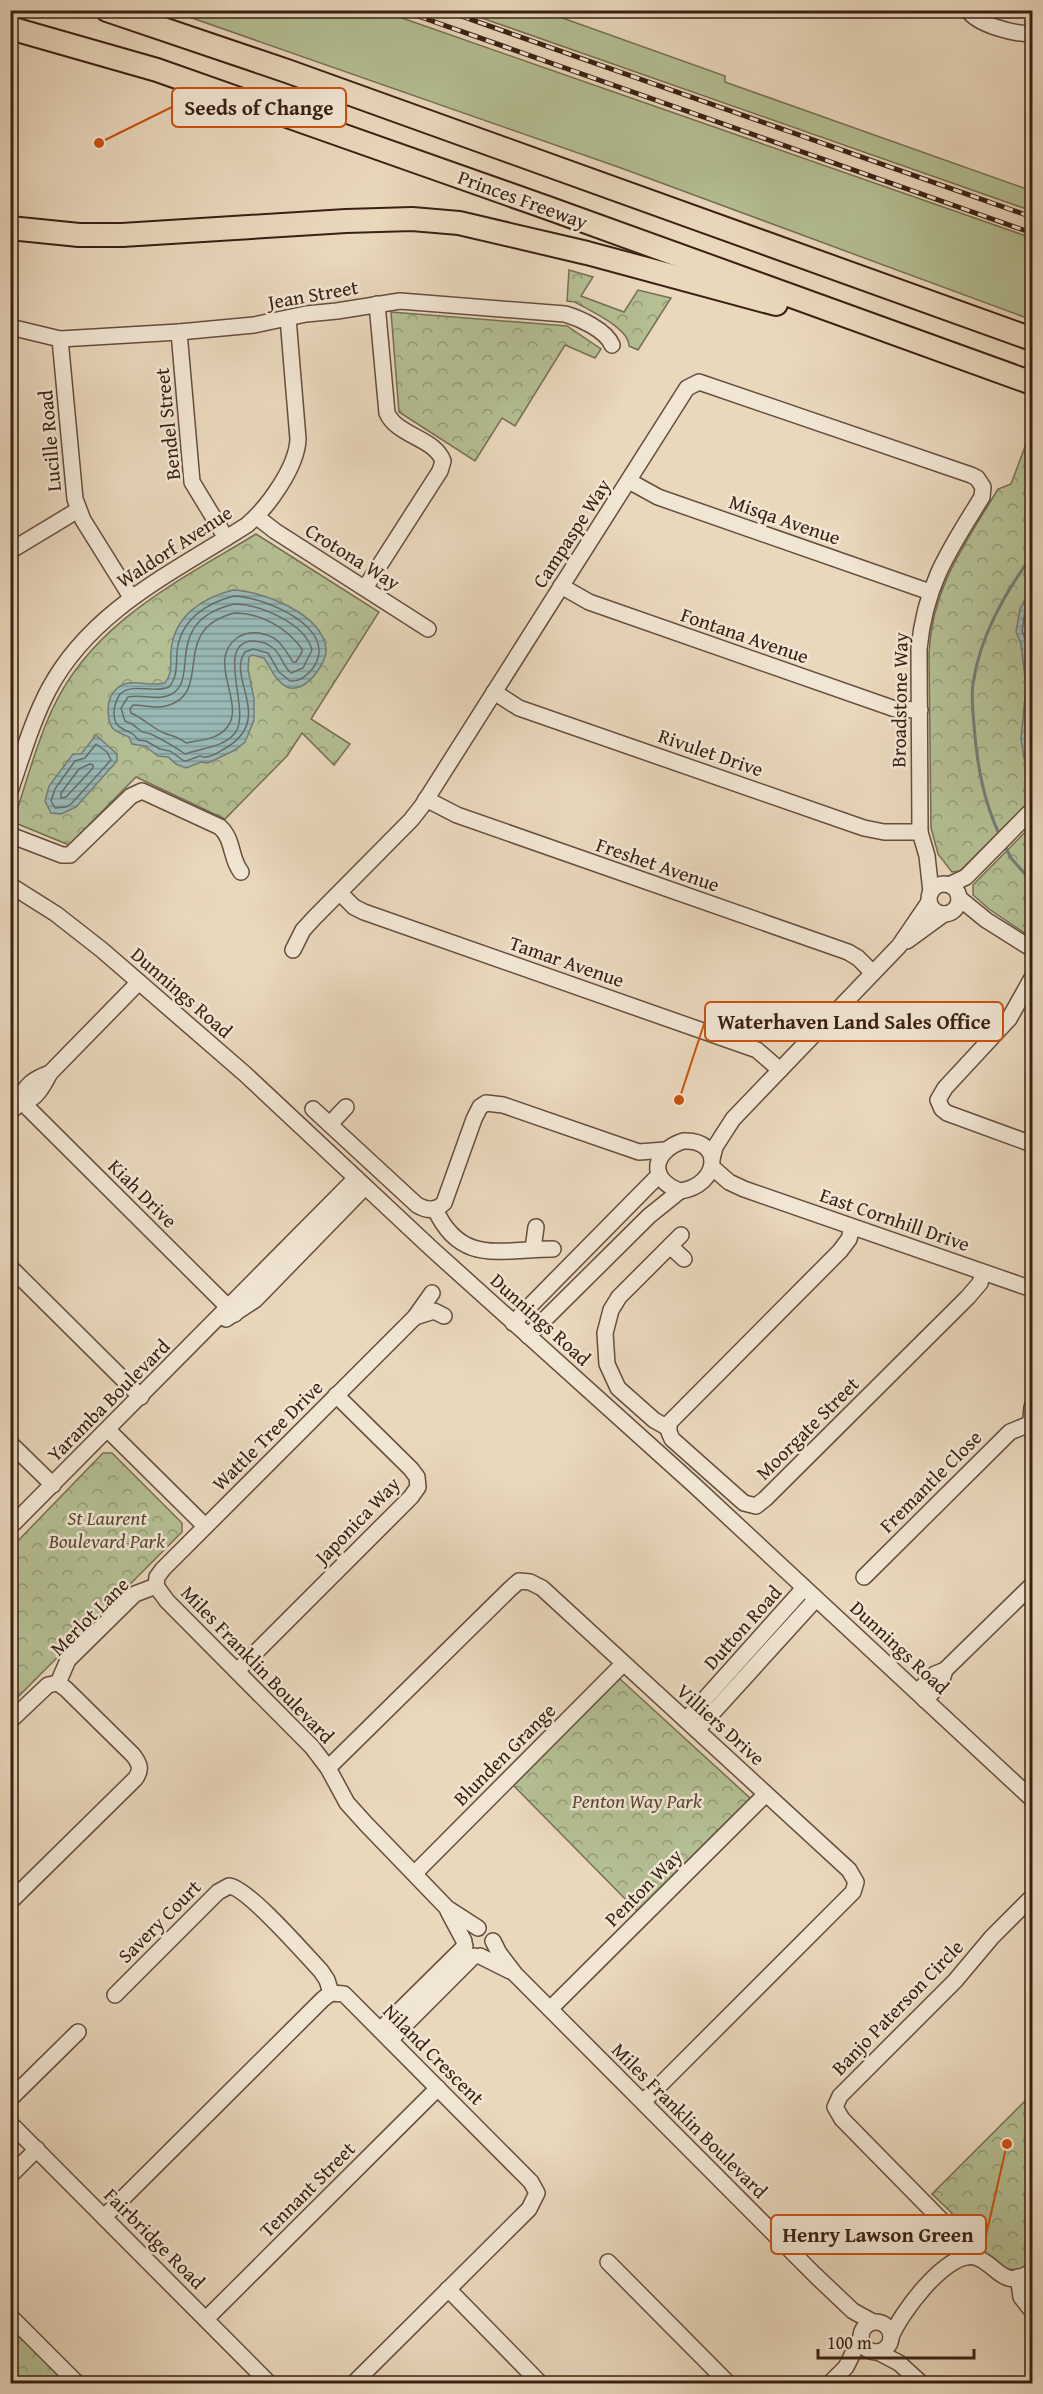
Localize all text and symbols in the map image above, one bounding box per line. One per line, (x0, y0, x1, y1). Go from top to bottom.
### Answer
callout: Seeds of Change (172, 88, 346, 127)
text: Seeds of Change (184, 92, 334, 123)
street label: Princes Freeway (454, 162, 592, 236)
street label: Jean Street (263, 272, 361, 317)
street label: Bendel Street (147, 366, 187, 482)
street label: Lucille Road (30, 389, 68, 493)
street label: Campaspe Way (525, 473, 617, 593)
street label: Misqa Avenue (726, 486, 844, 552)
street label: Waldorf Avenue (110, 498, 238, 594)
street label: Crotona Way (300, 515, 406, 597)
street label: Fontana Avenue (677, 600, 813, 670)
street label: Broadstone Way (883, 632, 915, 768)
street label: Rivulet Drive (655, 721, 767, 783)
street label: Freshet Avenue (593, 829, 723, 899)
street label: Tamar Avenue (506, 928, 628, 994)
street label: Dunnings Road (125, 940, 239, 1045)
callout: Waterhaven Land Sales Office (705, 1002, 1003, 1041)
text: Waterhaven Land Sales Office (717, 1006, 991, 1037)
street label: Kiah Drive (102, 1152, 184, 1234)
street label: East Cornhill Drive (816, 1180, 974, 1258)
street label: Dunnings Road (484, 1266, 598, 1372)
street label: Yaramba Boulevard (40, 1332, 176, 1468)
street label: Moorgate Street (749, 1370, 865, 1486)
street label: Wattle Tree Drive (205, 1373, 329, 1497)
street label: Fremantle Close (872, 1423, 988, 1539)
street label: Japonica Way (306, 1470, 406, 1572)
park label: St Laurent Boulevard Park (48, 1503, 166, 1555)
street label: Merlot Lane (43, 1570, 135, 1662)
street label: Miles Franklin Boulevard (175, 1578, 342, 1750)
street label: Dutton Road (696, 1578, 788, 1676)
street label: Dunnings Road (844, 1593, 956, 1701)
street label: Villiers Drive (670, 1676, 772, 1772)
street label: Blunden Grange (446, 1696, 562, 1812)
park label: Penton Way Park (571, 1786, 703, 1815)
street label: Penton Way (597, 1841, 689, 1933)
street label: Savery Court (111, 1873, 207, 1969)
street label: Banjo Paterson Circle (825, 1933, 969, 2081)
street label: Niland Crescent (377, 1997, 491, 2111)
street label: Miles Franklin Boulevard (606, 2036, 775, 2205)
street label: Tennant Street (253, 2135, 361, 2243)
street label: Fairbridge Road (98, 2181, 212, 2295)
callout: Henry Lawson Green (771, 2215, 986, 2254)
text: Henry Lawson Green (782, 2219, 974, 2250)
scale bar (818, 2322, 974, 2360)
text: 100 m (827, 2329, 872, 2356)

